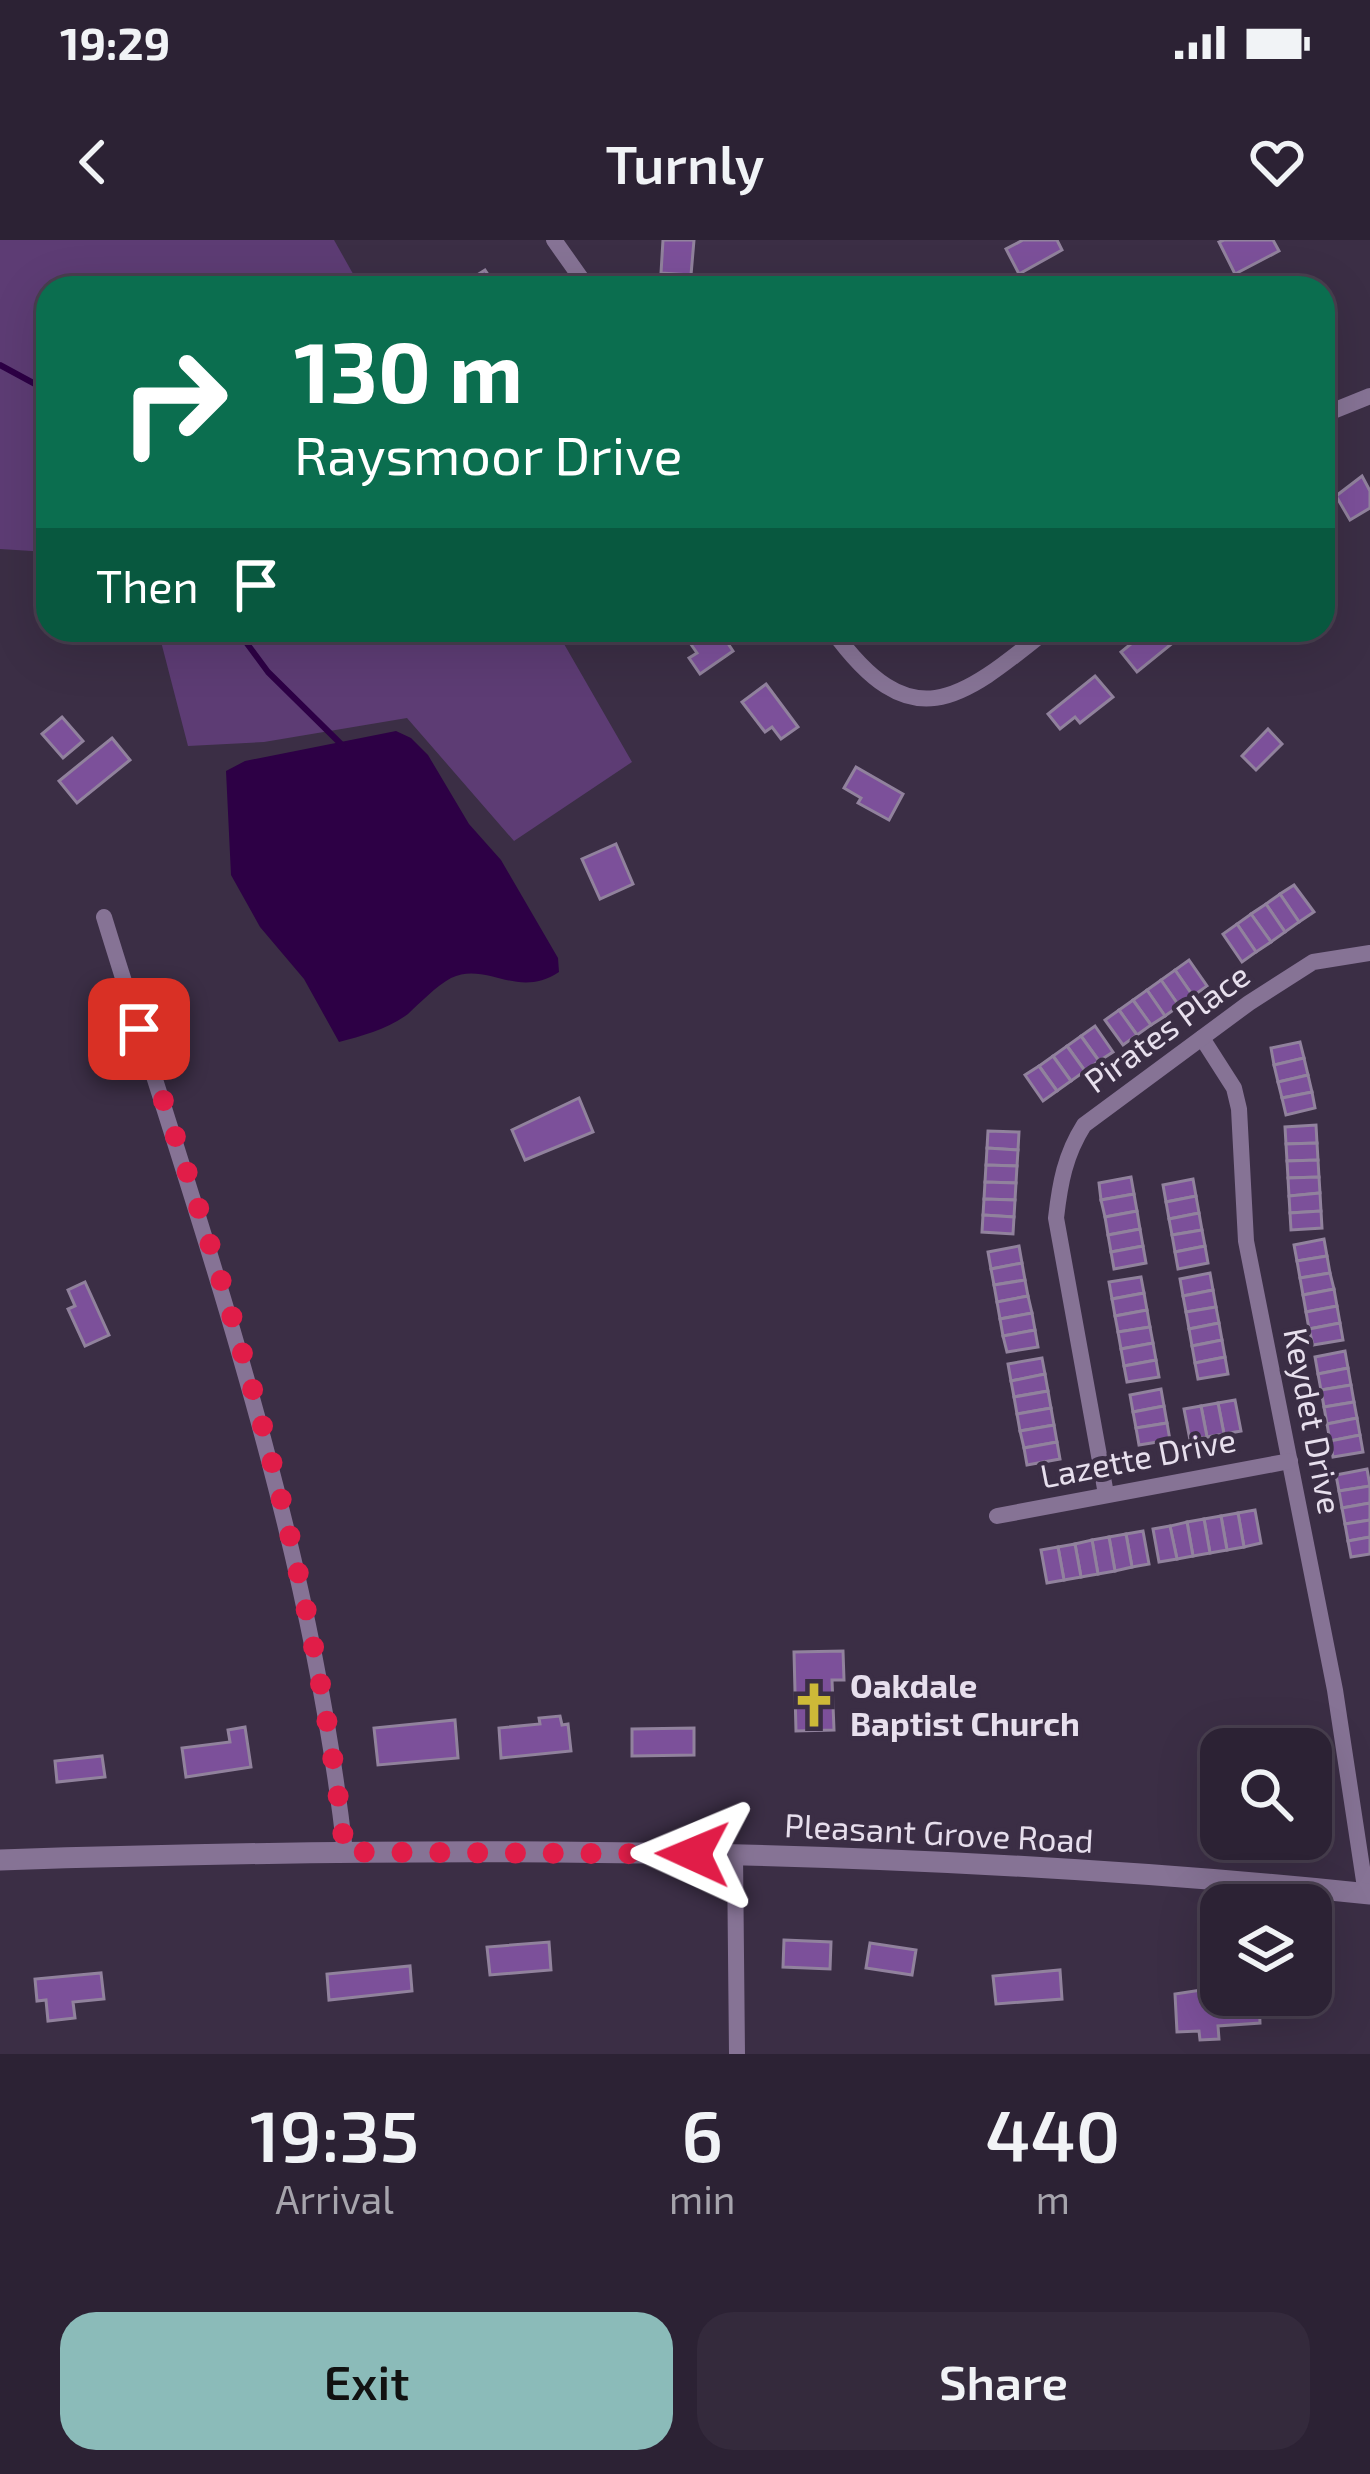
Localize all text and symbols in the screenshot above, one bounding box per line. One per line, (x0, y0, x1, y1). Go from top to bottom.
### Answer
text: 19:29 (60, 15, 170, 69)
icon: back (60, 129, 126, 195)
icon: heart (1244, 129, 1310, 195)
text: Turnly (606, 130, 764, 195)
text: 130 m (294, 319, 523, 420)
icon: right (96, 324, 252, 480)
text: Raysmoor Drive (294, 421, 682, 486)
icon: arrive (223, 552, 289, 618)
text: Then (96, 558, 199, 612)
street label: Pirates Place (1076, 954, 1257, 1101)
pin (88, 978, 190, 1080)
icon: arrive (106, 996, 172, 1062)
street label: Keydet Drive (1276, 1324, 1352, 1517)
street label: Lazette Drive (1037, 1418, 1239, 1496)
place label: Oakdale Baptist Church (850, 1665, 1080, 1743)
church icon: Oakdale Baptist Church (789, 1680, 839, 1730)
map controls (1200, 1728, 1332, 2016)
button: search (1200, 1728, 1332, 1860)
position arrow (630, 1791, 756, 1917)
street label: Pleasant Grove Road (783, 1804, 1095, 1860)
button: layers (1200, 1884, 1332, 2016)
text: 19:35 (250, 2090, 419, 2176)
text: 6 (681, 2090, 723, 2176)
text: 440 (985, 2090, 1120, 2176)
text: Arrival (275, 2175, 394, 2222)
text: min (669, 2175, 736, 2222)
text: m (1036, 2175, 1070, 2222)
button: Exit (60, 2312, 673, 2450)
button: Share (697, 2312, 1310, 2450)

